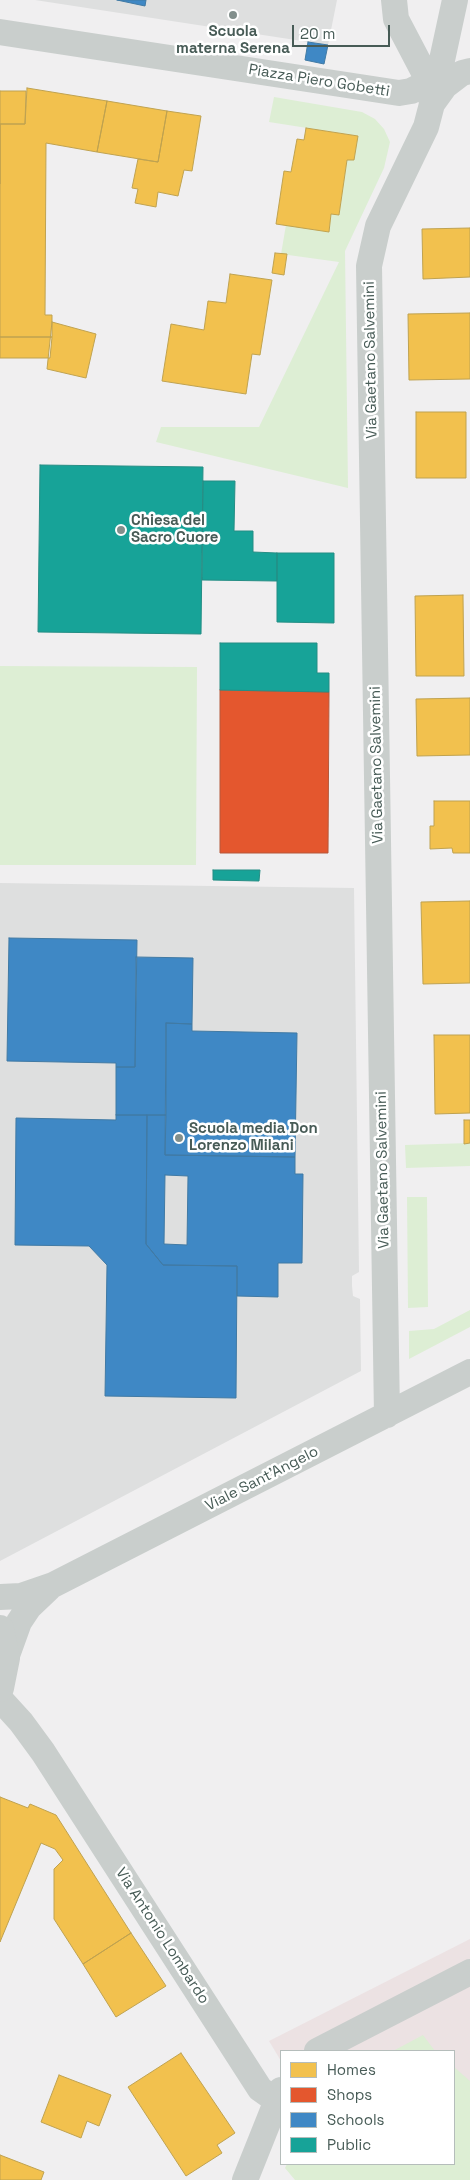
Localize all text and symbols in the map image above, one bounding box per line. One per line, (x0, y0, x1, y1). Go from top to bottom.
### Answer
marker: Scuola materna Serena (227, 9, 239, 21)
scale bar (295, 15, 392, 47)
place label: Scuola materna Serena (176, 23, 290, 58)
text: 20 m (300, 24, 335, 43)
street label: Piazza Piero Gobetti (247, 61, 391, 101)
street label: Via Gaetano Salvemini (361, 281, 381, 439)
place label: Chiesa del Sacro Cuore (131, 512, 218, 547)
marker: Chiesa del Sacro Cuore (115, 524, 127, 536)
street label: Via Gaetano Salvemini (367, 686, 387, 844)
street label: Via Gaetano Salvemini (373, 1091, 393, 1249)
place label: Scuola media Don Lorenzo Milani (189, 1120, 318, 1155)
marker: Scuola media Don Lorenzo Milani (173, 1132, 185, 1144)
street label: Viale Sant'Angelo (203, 1443, 321, 1515)
street label: Via Antonio Lombardo (111, 1865, 213, 2007)
legend (280, 2050, 455, 2165)
text: Homes (327, 2060, 376, 2079)
text: Shops (327, 2085, 372, 2104)
text: Schools (327, 2110, 384, 2129)
text: Public (327, 2135, 371, 2154)

